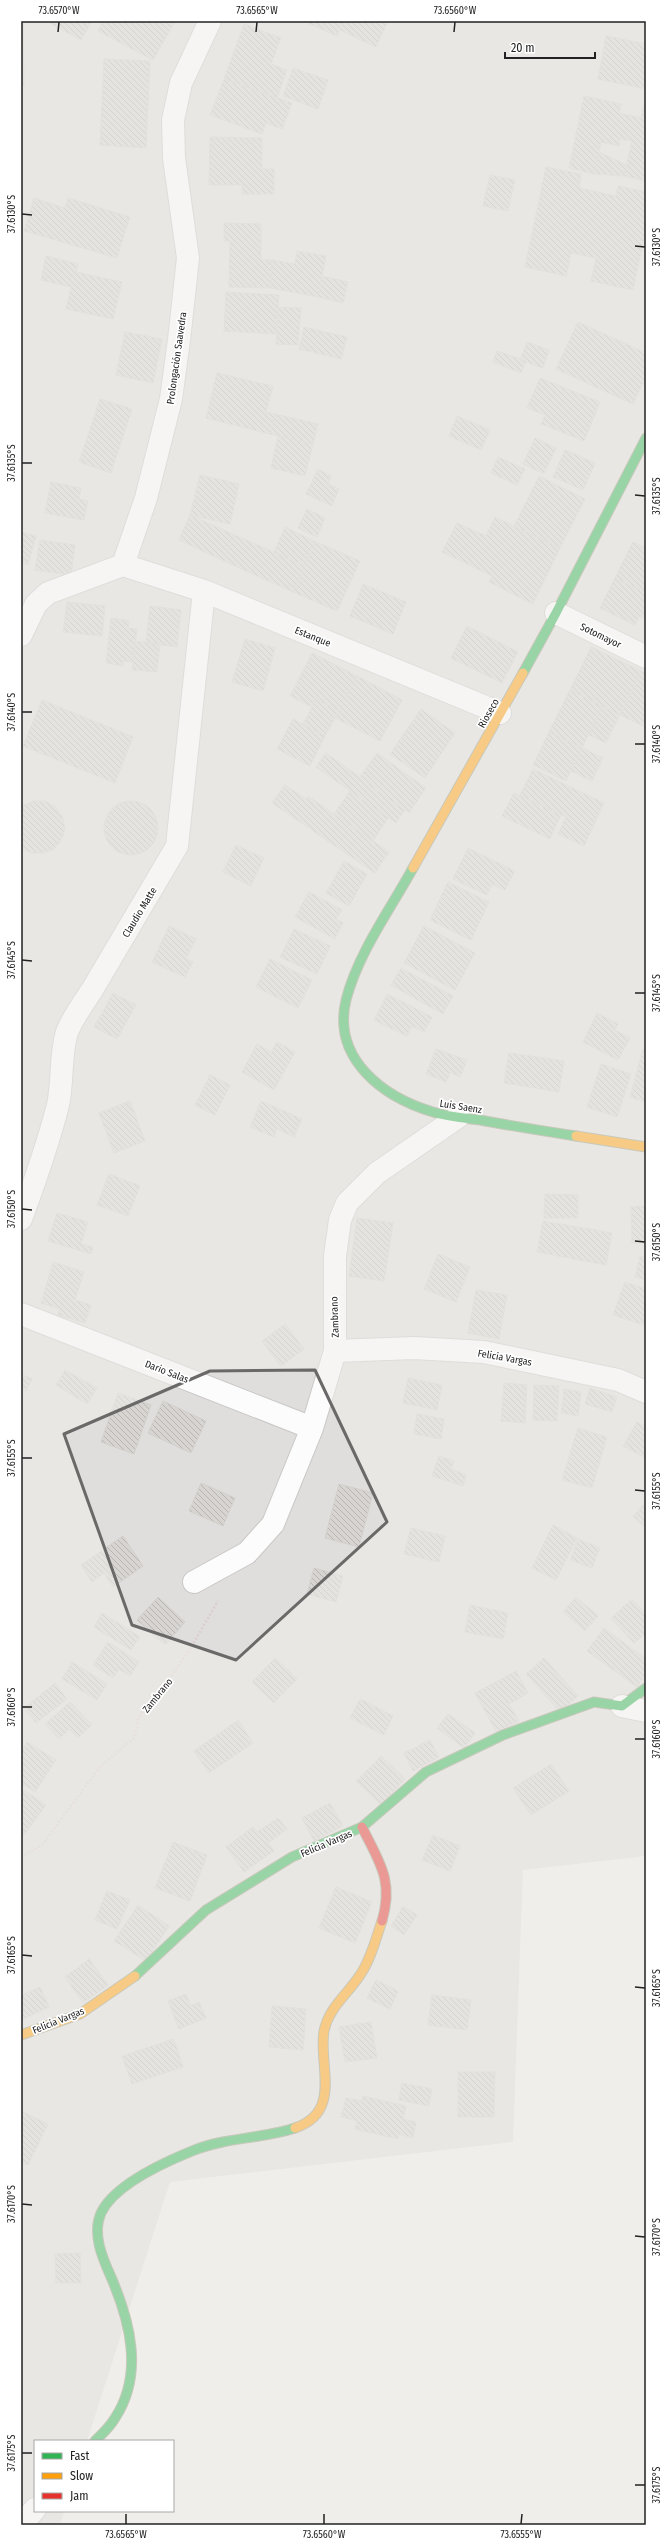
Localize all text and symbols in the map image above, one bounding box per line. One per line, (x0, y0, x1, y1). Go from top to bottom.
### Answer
text: 73.6570°W (38, 5, 80, 17)
text: 73.6565°W (236, 5, 278, 17)
text: 73.6560°W (434, 5, 477, 17)
scale bar (505, 34, 595, 60)
text: 20 m (511, 41, 535, 55)
text: 37.6130°S (6, 195, 18, 233)
text: 37.6130°S (651, 228, 663, 266)
street label: Prolongación Saavedra (165, 311, 189, 405)
text: 37.6135°S (6, 444, 18, 482)
text: 37.6135°S (651, 477, 663, 515)
street label: Sotomayor (578, 621, 624, 651)
street label: Estanque (293, 624, 332, 650)
text: 37.6140°S (6, 693, 18, 731)
street label: Rioseco (476, 697, 502, 730)
text: 37.6140°S (651, 725, 663, 763)
street label: Claudio Matte (120, 885, 160, 940)
text: 37.6145°S (6, 941, 18, 979)
text: 37.6145°S (651, 974, 663, 1012)
street label: Luis Saenz (439, 1098, 483, 1116)
text: 37.6150°S (6, 1190, 18, 1228)
text: 37.6150°S (651, 1223, 663, 1261)
street label: Zambrano (328, 1296, 342, 1338)
street label: Felicia Vargas (477, 1347, 533, 1369)
street label: Dario Salas (143, 1358, 190, 1386)
text: 37.6155°S (6, 1439, 18, 1477)
text: 37.6155°S (651, 1472, 663, 1510)
street label: Zambrano (140, 1676, 175, 1715)
text: 37.6160°S (6, 1688, 18, 1726)
text: 37.6160°S (651, 1720, 663, 1758)
street label: Felicia Vargas (299, 1828, 354, 1860)
text: 37.6165°S (6, 1936, 18, 1974)
text: 37.6165°S (651, 1969, 663, 2007)
street label: Felicia Vargas (31, 2005, 86, 2037)
text: 37.6170°S (6, 2185, 18, 2223)
text: 37.6170°S (651, 2218, 663, 2256)
text: 37.6175°S (6, 2434, 18, 2472)
legend (34, 2440, 174, 2512)
text: Fast (70, 2449, 89, 2463)
text: 37.6175°S (651, 2466, 663, 2504)
text: Slow (70, 2469, 93, 2483)
text: Jam (70, 2489, 88, 2503)
text: 73.6565°W (105, 2529, 147, 2541)
text: 73.6560°W (303, 2529, 346, 2541)
text: 73.6555°W (500, 2529, 542, 2541)

